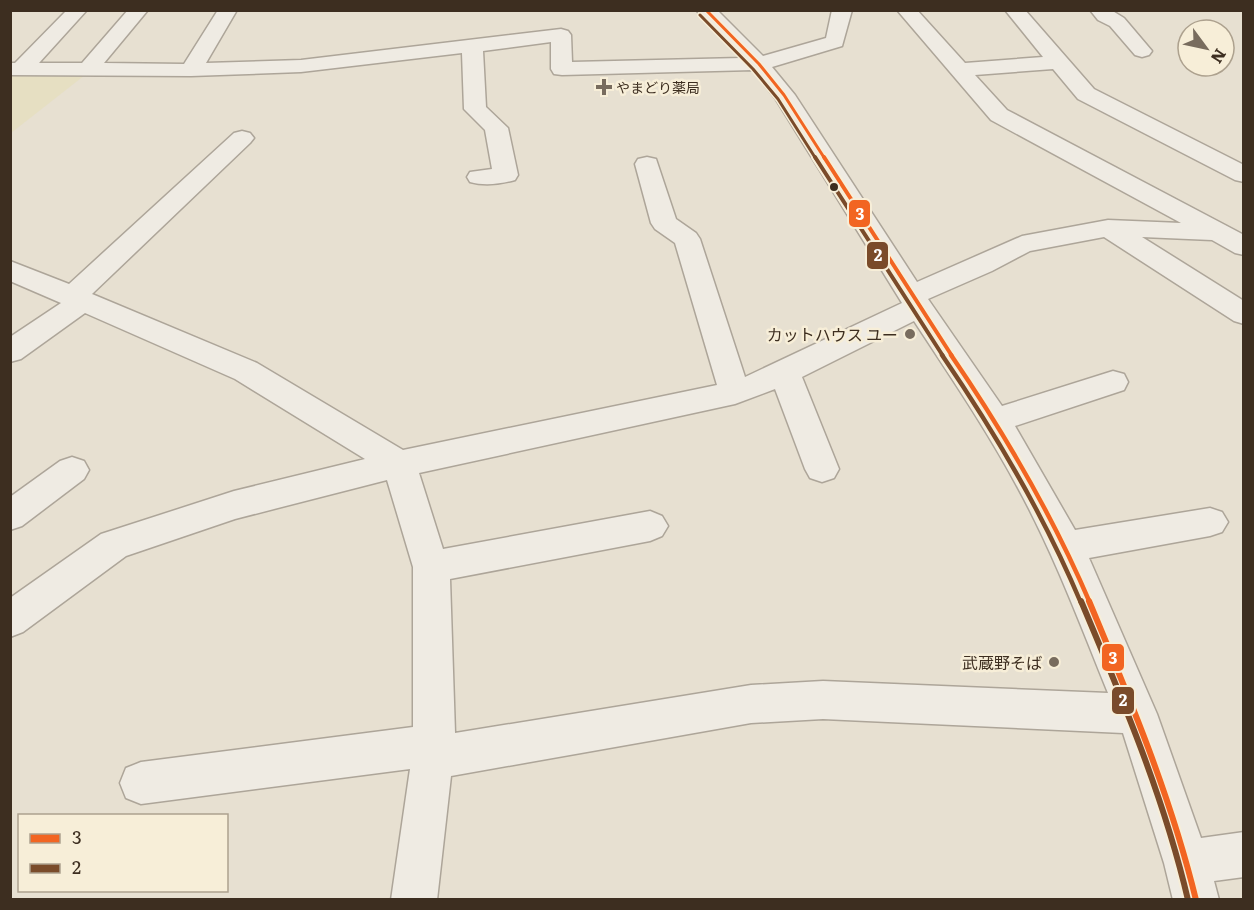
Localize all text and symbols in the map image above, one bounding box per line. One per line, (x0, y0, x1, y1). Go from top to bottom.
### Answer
north arrow (1176, 18, 1236, 78)
text: N (1206, 45, 1233, 69)
place label: やまどり薬局 (616, 77, 700, 97)
marker: やまどり薬局 (597, 80, 611, 94)
unlabelled marker (828, 181, 840, 193)
line badge: 3 (848, 199, 871, 228)
text: 3 (856, 201, 865, 225)
line badge: 2 (866, 241, 889, 270)
text: 2 (874, 242, 883, 266)
place label: カットハウス ユー (767, 322, 898, 346)
marker: カットハウス ユー (903, 327, 917, 341)
line badge: 3 (1101, 643, 1125, 672)
text: 3 (1109, 645, 1118, 669)
place label: 武蔵野そば (962, 650, 1042, 674)
marker: 武蔵野そば (1047, 655, 1061, 669)
line badge: 2 (1111, 686, 1135, 715)
text: 2 (1119, 687, 1128, 711)
legend (18, 814, 228, 892)
text: 3 (72, 823, 82, 850)
text: 2 (72, 853, 81, 880)

